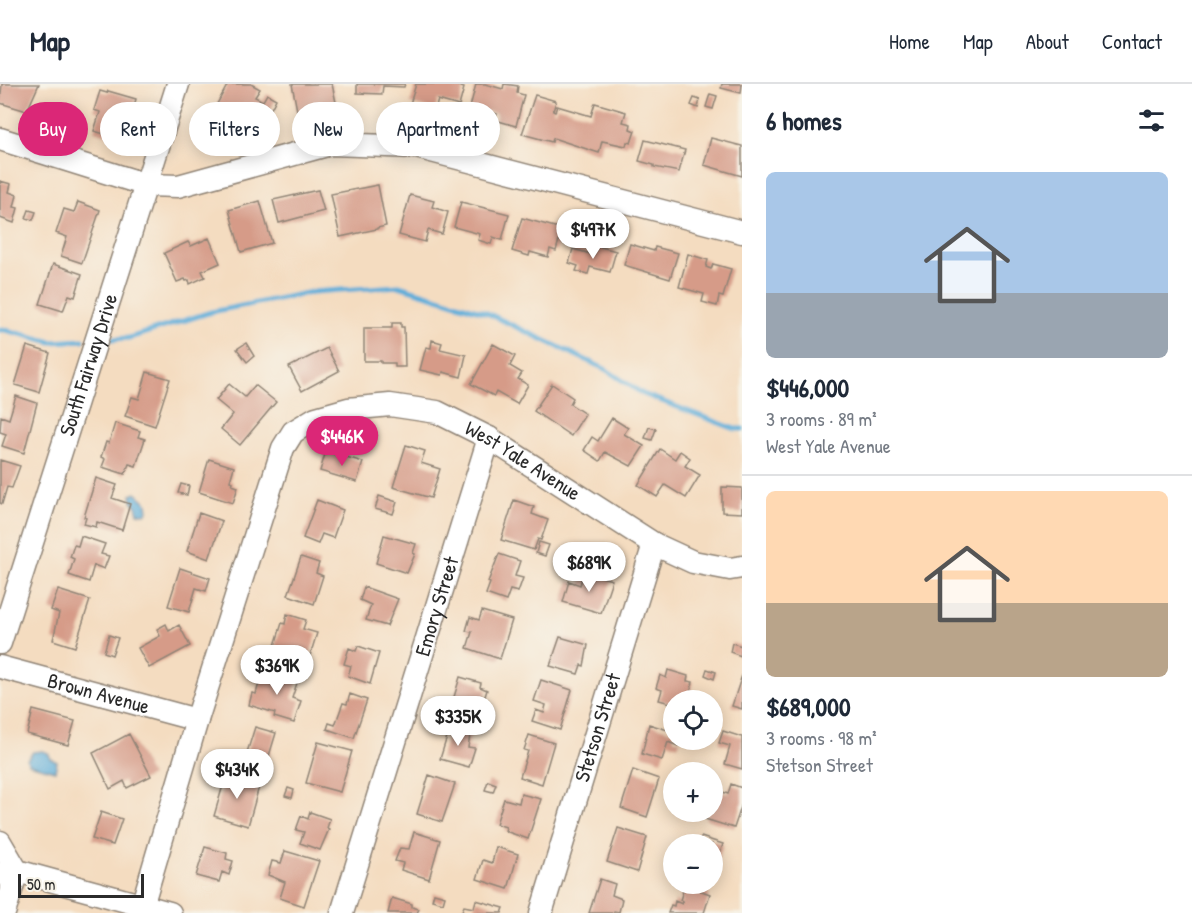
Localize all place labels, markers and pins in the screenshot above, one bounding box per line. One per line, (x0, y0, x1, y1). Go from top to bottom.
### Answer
pin: $497K (551, 209, 635, 260)
pin: $446K (300, 416, 384, 467)
pin: $689K (547, 542, 631, 593)
pin: $369K (235, 645, 319, 696)
pin: $335K (416, 696, 500, 747)
pin: $434K (195, 749, 279, 800)

